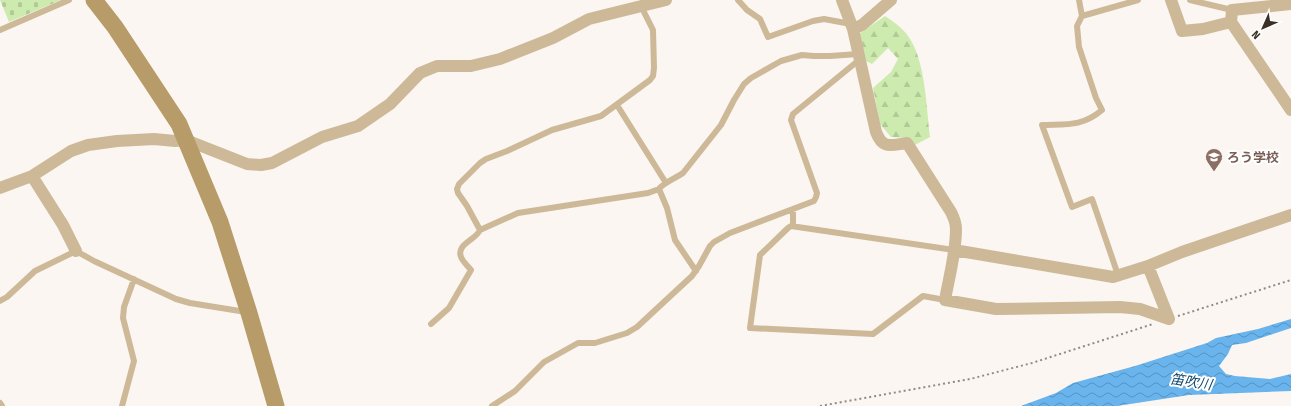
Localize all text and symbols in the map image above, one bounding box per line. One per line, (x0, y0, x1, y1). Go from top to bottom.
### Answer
north arrow (1243, 8, 1283, 48)
text: N (1249, 28, 1263, 42)
school or university icon: ろう学校 (1204, 147, 1224, 172)
place label: ろう学校 (1227, 150, 1279, 165)
water label: 笛吹川 (1169, 370, 1215, 394)

